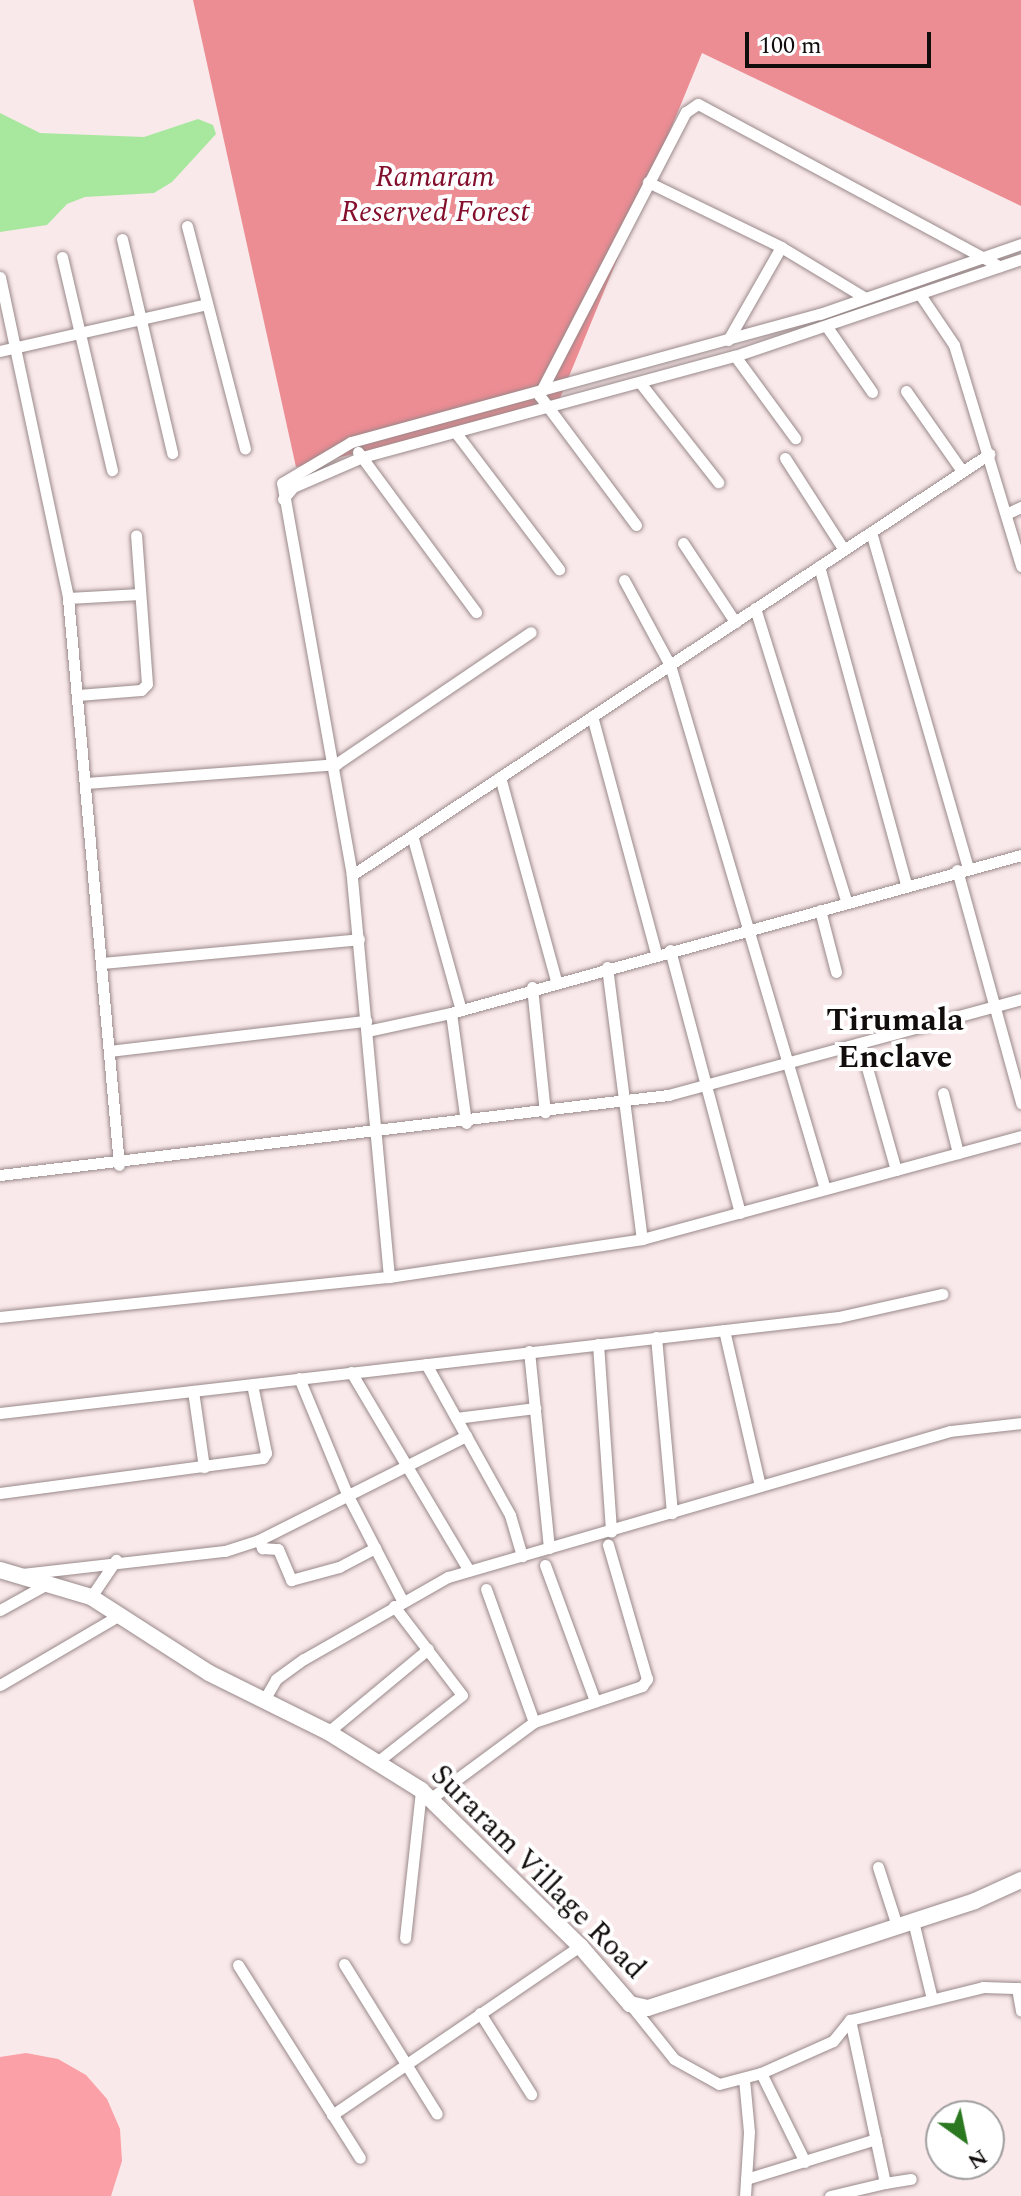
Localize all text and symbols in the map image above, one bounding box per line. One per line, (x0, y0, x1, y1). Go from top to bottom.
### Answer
scale bar (749, 16, 935, 66)
text: 100 m (759, 28, 822, 64)
park label: Ramaram Reserved Forest (341, 159, 529, 230)
district label: Tirumala Enclave (826, 1003, 964, 1078)
street label: Suraram Village Road (423, 1757, 653, 1987)
north arrow (925, 2100, 1005, 2180)
text: N (961, 2140, 994, 2178)

